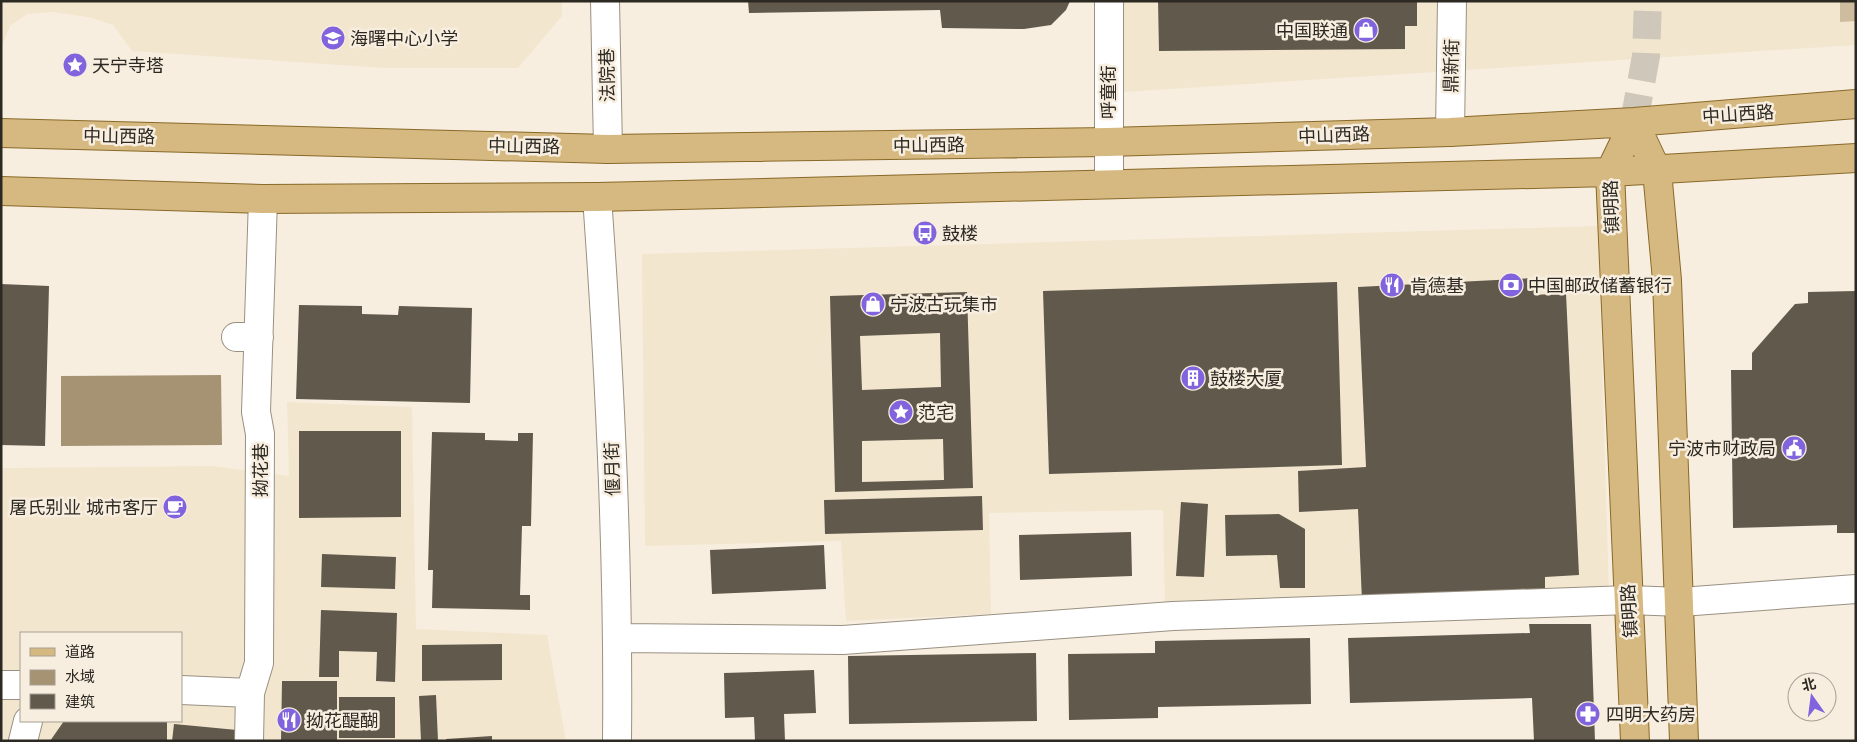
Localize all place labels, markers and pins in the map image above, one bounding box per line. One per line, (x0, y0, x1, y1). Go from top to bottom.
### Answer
shop icon: 中国联通 (1353, 17, 1379, 43)
place label: 中国联通 (1276, 19, 1348, 42)
school or university icon: 海曙中心小学 (320, 25, 346, 51)
place label: 海曙中心小学 (350, 27, 458, 50)
place icon: 天宁寺塔 (62, 52, 88, 78)
place label: 天宁寺塔 (92, 54, 164, 77)
bus stop icon: 鼓楼 (912, 220, 938, 246)
place label: 鼓楼 (942, 222, 978, 245)
restaurant icon: 肯德基 (1379, 272, 1405, 298)
bank icon: 中国邮政储蓄银行 (1498, 272, 1524, 298)
place label: 肯德基 (1410, 274, 1464, 297)
place label: 中国邮政储蓄银行 (1528, 274, 1672, 297)
shop icon: 宁波古玩集市 (860, 291, 886, 317)
place label: 宁波古玩集市 (890, 293, 998, 316)
building icon: 鼓楼大厦 (1180, 365, 1206, 391)
place label: 鼓楼大厦 (1210, 367, 1282, 390)
place icon: 范宅 (888, 399, 914, 425)
place label: 范宅 (918, 401, 954, 424)
public building icon: 宁波市财政局 (1781, 435, 1807, 461)
place label: 宁波市财政局 (1668, 437, 1776, 460)
cafe icon: 屠氏别业 城市客厅 (162, 494, 188, 520)
place label: 屠氏别业 城市客厅 (9, 496, 158, 519)
pharmacy icon: 四明大药房 (1575, 701, 1601, 727)
place label: 四明大药房 (1606, 703, 1696, 726)
restaurant icon: 拗花醍醐 (276, 707, 302, 733)
place label: 拗花醍醐 (306, 709, 378, 732)

